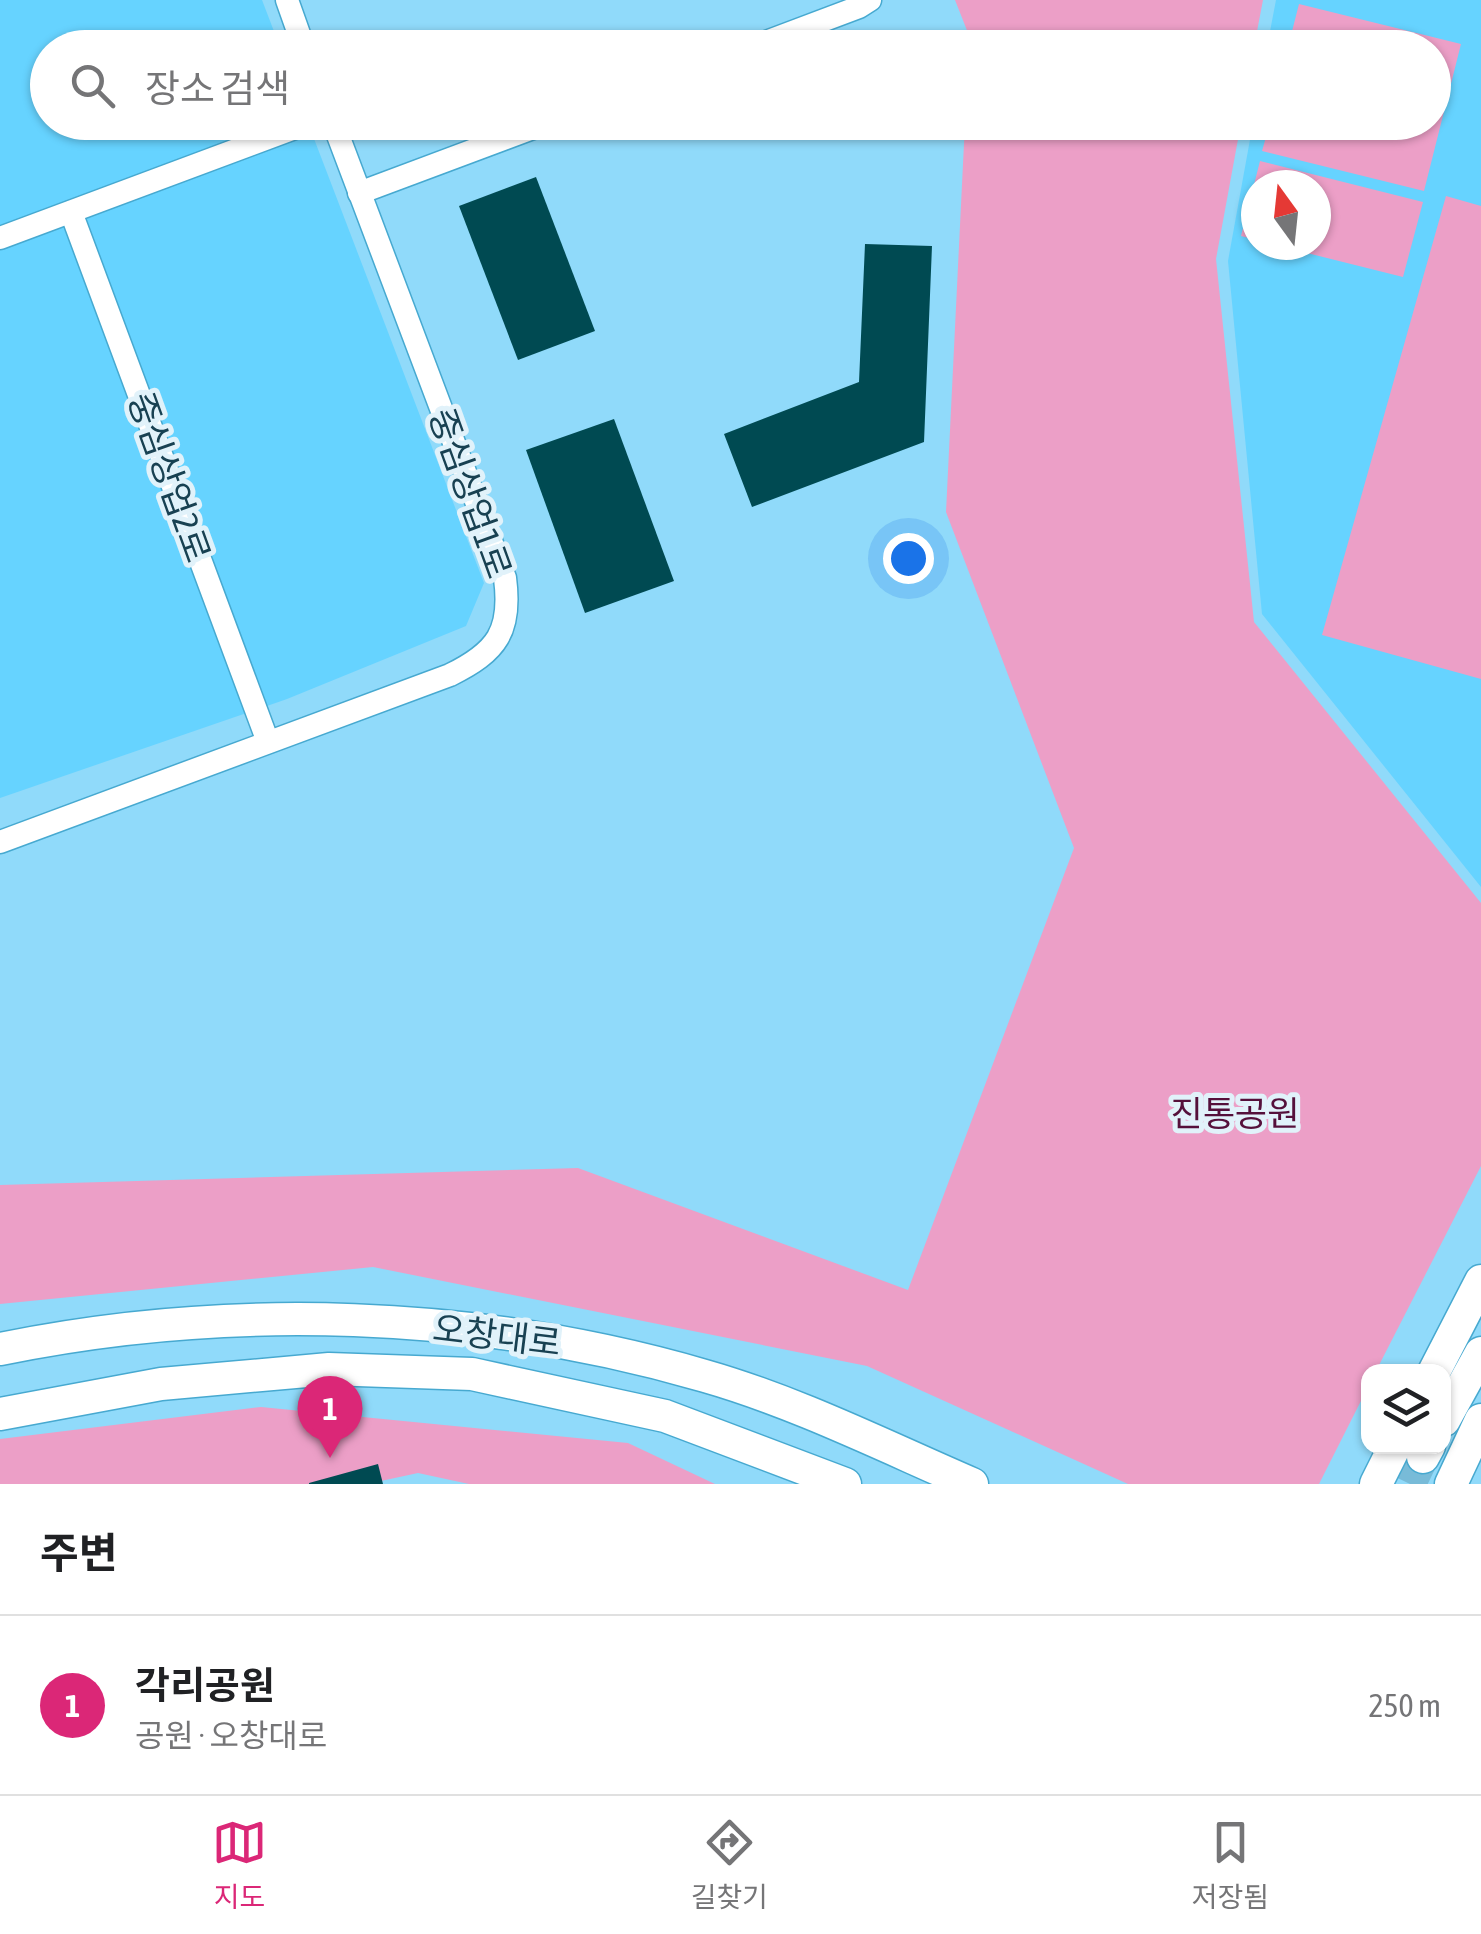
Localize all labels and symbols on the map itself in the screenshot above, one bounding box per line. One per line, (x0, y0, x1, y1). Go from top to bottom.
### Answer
north arrow (1241, 170, 1331, 260)
street label: 중심상업2로 (121, 387, 219, 567)
street label: 중심상업1로 (422, 403, 520, 583)
your location (883, 533, 934, 584)
park label: 진통공원 (1171, 1093, 1299, 1133)
street label: 오창대로 (431, 1307, 563, 1363)
pin: 1 (298, 1376, 362, 1458)

